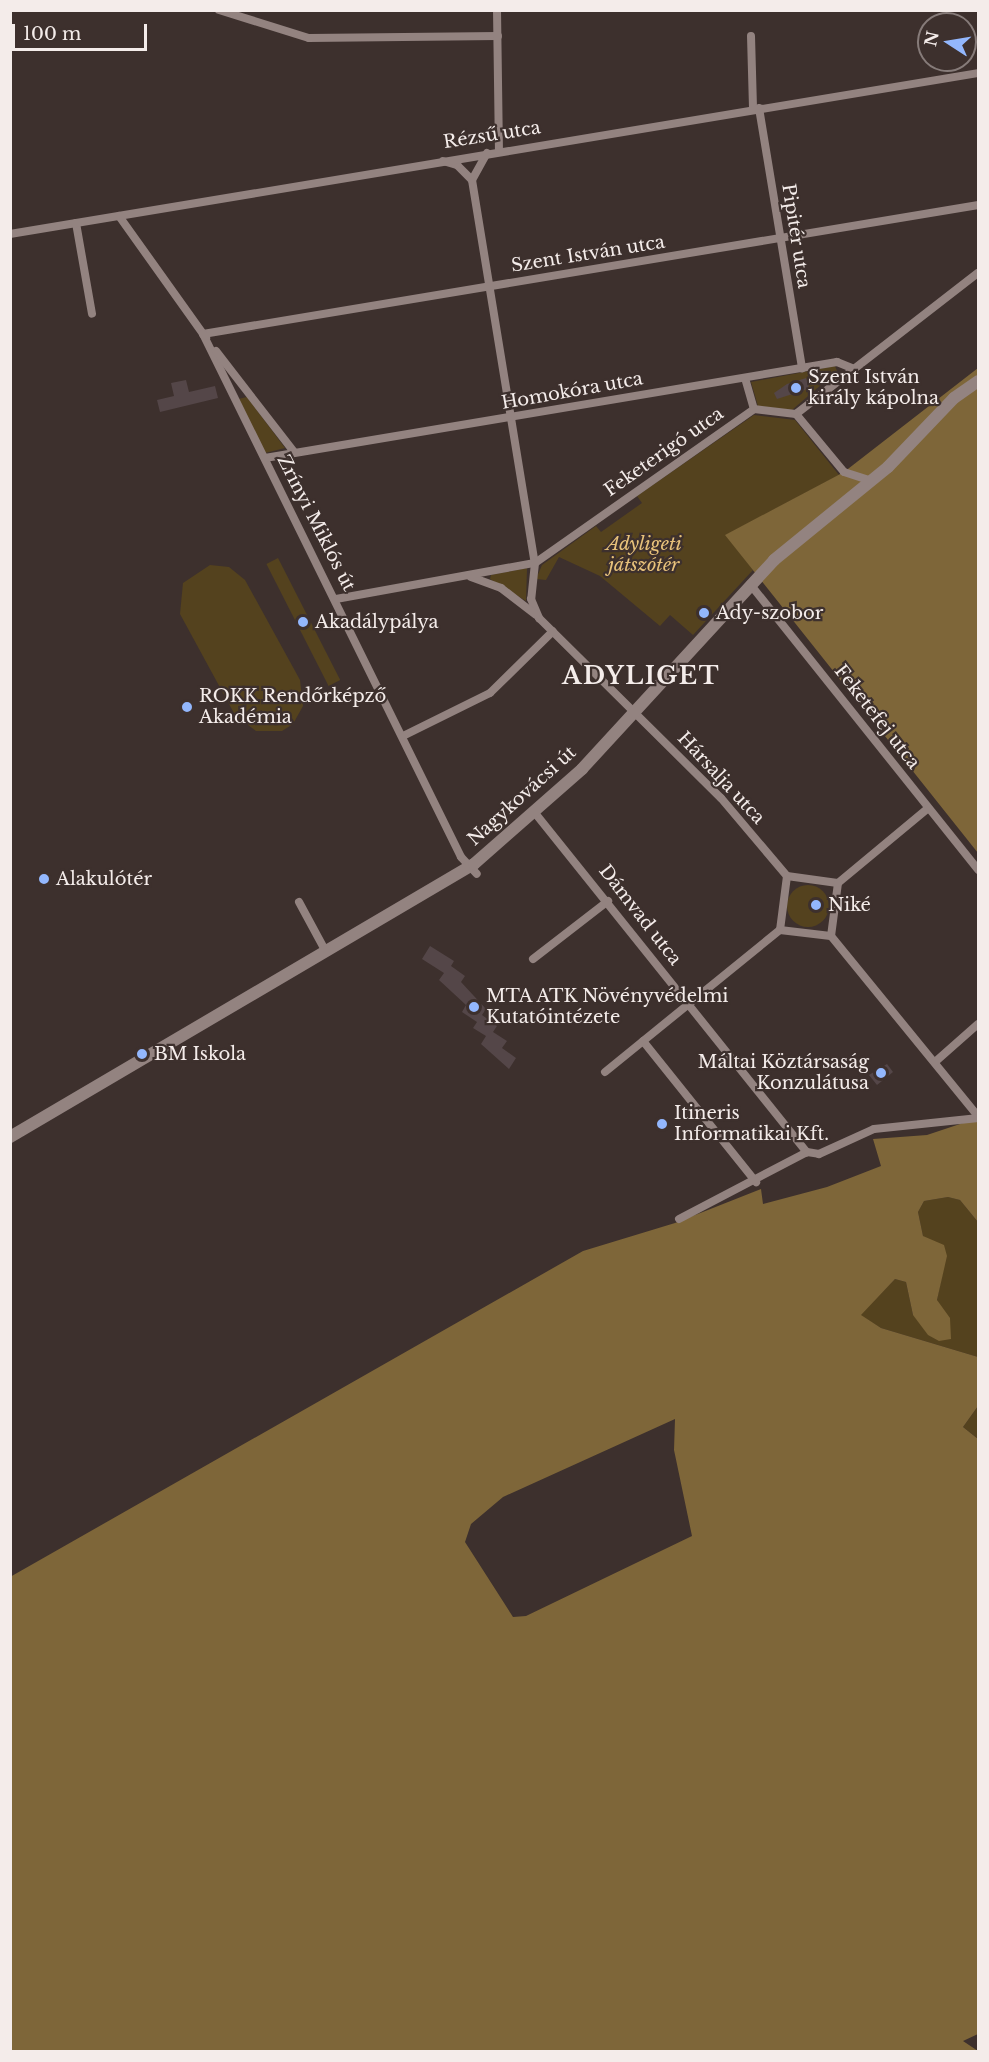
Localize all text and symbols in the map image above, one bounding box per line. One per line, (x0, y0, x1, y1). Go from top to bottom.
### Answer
scale bar (15, 12, 150, 50)
north arrow (917, 12, 977, 72)
text: 100 m (23, 23, 81, 45)
text: N (920, 29, 943, 48)
street label: Rézsű utca (442, 117, 542, 153)
street label: Pipitér utca (777, 182, 815, 290)
street label: Szent István utca (510, 231, 666, 277)
place label: Szent István király kápolna (808, 367, 939, 410)
street label: Homokóra utca (499, 368, 645, 414)
marker: Szent István király kápolna (789, 381, 803, 395)
street label: Feketerigó utca (600, 403, 728, 501)
street label: Zrínyi Miklós út (272, 451, 360, 595)
park label: Adyligeti játszótér (606, 534, 682, 576)
place label: Ady-szobor (716, 602, 823, 624)
marker: Ady-szobor (697, 606, 711, 620)
place label: Akadálypálya (315, 611, 439, 633)
marker: Akadálypálya (296, 615, 310, 629)
street label: Feketefej utca (830, 661, 924, 773)
district label: ADYLIGET (562, 662, 720, 690)
place label: ROKK Rendőrképző Akadémia (199, 686, 387, 728)
marker: ROKK Rendőrképző Akadémia (180, 700, 194, 714)
street label: Hársalja utca (673, 727, 769, 829)
street label: Nagykovácsi út (463, 742, 581, 850)
street label: Dámvad utca (594, 861, 686, 969)
place label: Alakulótér (56, 868, 152, 890)
marker: Alakulótér (37, 872, 51, 886)
place label: Niké (828, 894, 871, 916)
marker: Niké (809, 898, 823, 912)
place label: MTA ATK Növényvédelmi Kutatóintézete (486, 986, 730, 1028)
marker: MTA ATK Növényvédelmi Kutatóintézete (467, 1000, 481, 1014)
place label: BM Iskola (154, 1043, 246, 1065)
marker: BM Iskola (135, 1047, 149, 1061)
place label: Máltai Köztársaság Konzulátusa (698, 1052, 869, 1094)
marker: Máltai Köztársaság Konzulátusa (874, 1066, 888, 1080)
place label: Itineris Informatikai Kft. (674, 1103, 829, 1146)
marker: Itineris Informatikai Kft. (655, 1117, 669, 1131)

